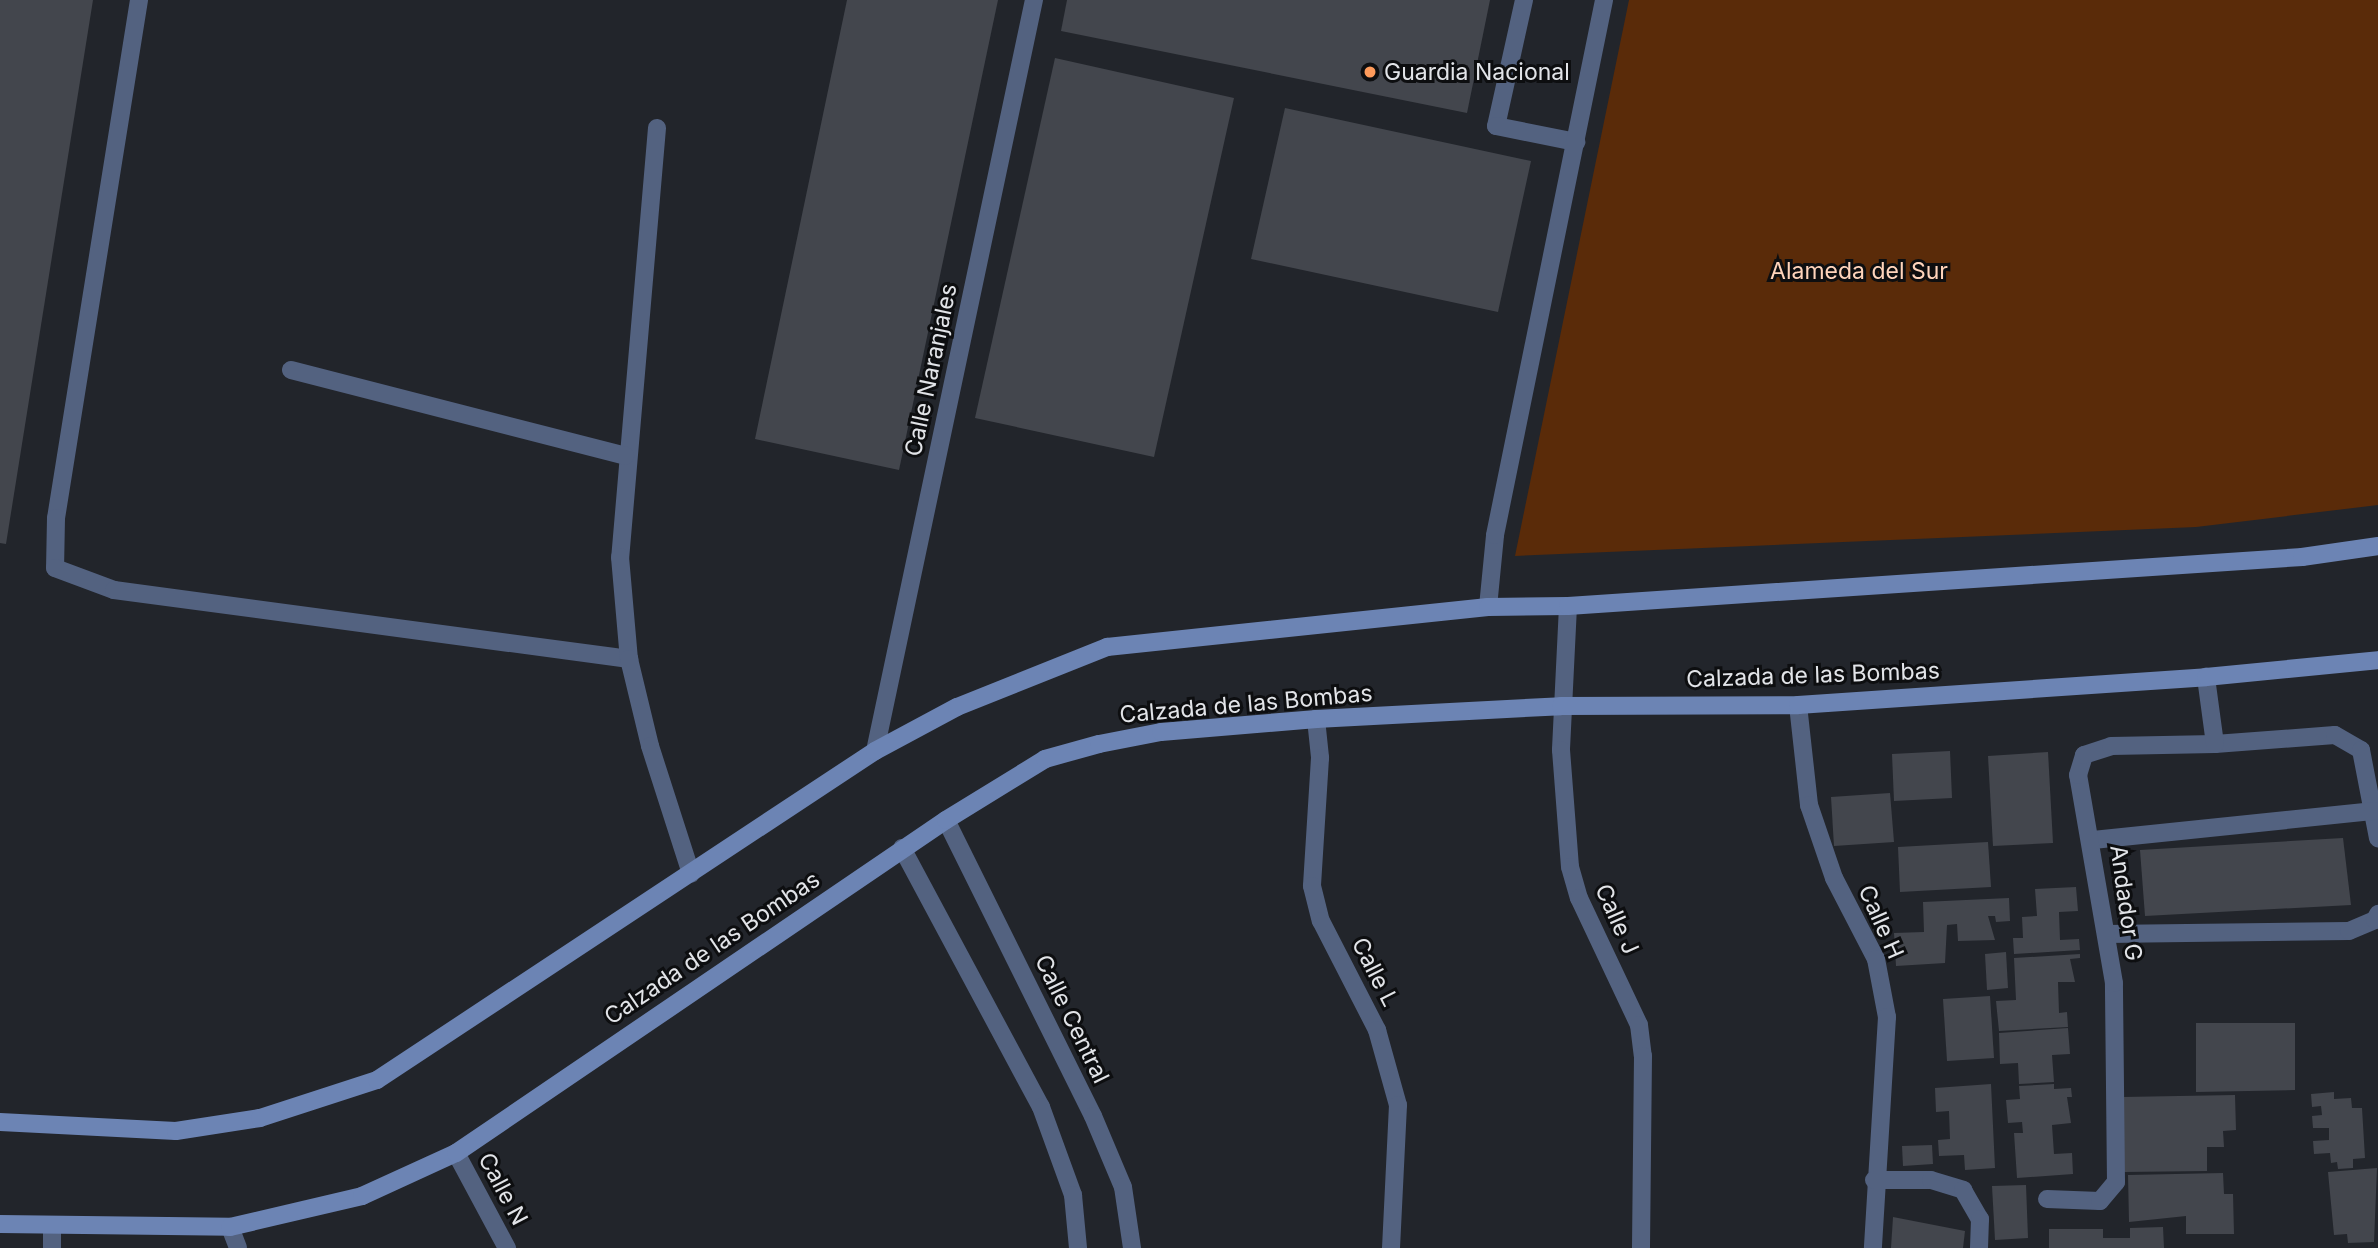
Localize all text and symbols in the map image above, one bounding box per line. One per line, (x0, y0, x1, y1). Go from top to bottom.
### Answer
place label: Guardia Nacional (1384, 58, 1570, 86)
marker: Guardia Nacional (1362, 64, 1378, 80)
park label: Alameda del Sur (1770, 257, 1948, 285)
street label: Calle Naranjales (899, 281, 963, 459)
street label: Calzada de las Bombas (1686, 657, 1940, 693)
street label: Calzada de las Bombas (1118, 679, 1374, 729)
street label: Andador G (2104, 843, 2148, 963)
street label: Calzada de las Bombas (599, 866, 825, 1030)
street label: Calle J (1589, 880, 1645, 958)
street label: Calle H (1853, 881, 1909, 963)
street label: Calle L (1346, 933, 1404, 1011)
street label: Calle Central (1029, 950, 1115, 1088)
street label: Calle N (472, 1148, 534, 1230)

